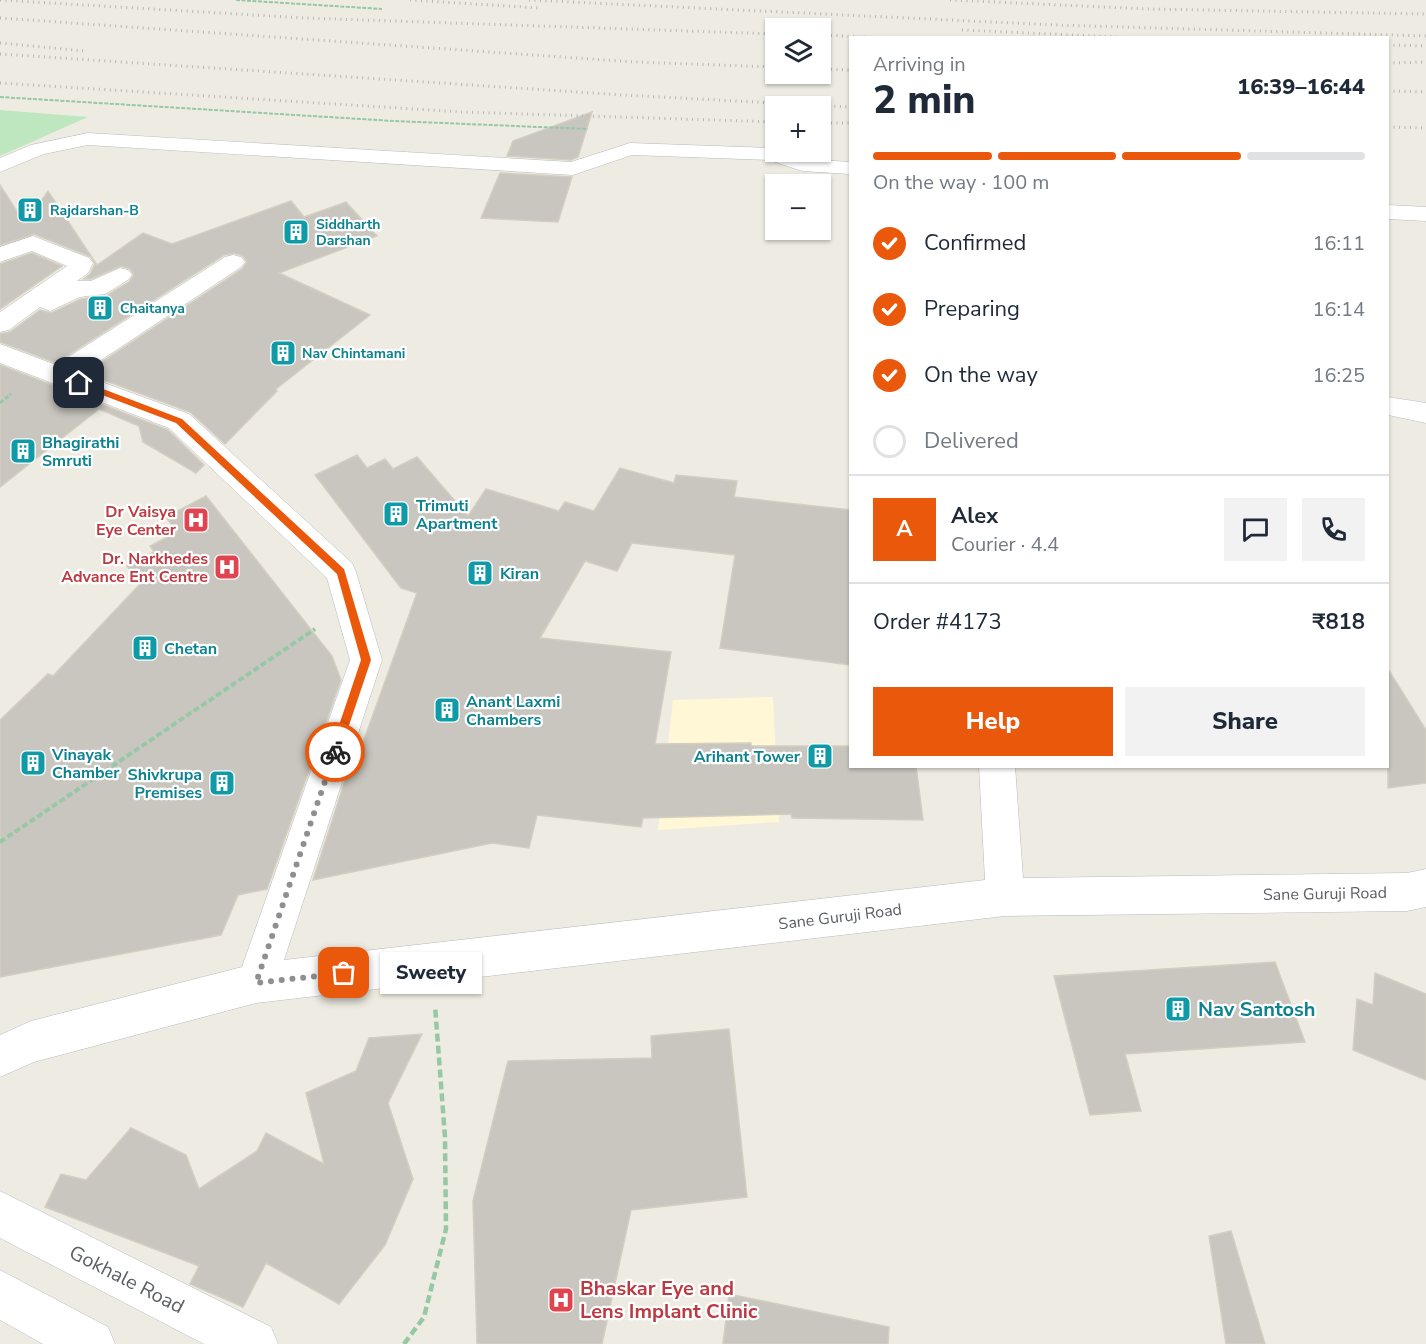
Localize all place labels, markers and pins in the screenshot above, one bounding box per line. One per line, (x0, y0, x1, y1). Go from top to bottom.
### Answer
building icon: Rajdarshan-B (15, 195, 45, 225)
place label: Rajdarshan-B (50, 201, 139, 220)
place label: Siddharth Darshan (316, 215, 381, 250)
building icon: Siddharth Darshan (281, 217, 311, 247)
building icon: Chaitanya (85, 293, 115, 323)
place label: Chaitanya (120, 299, 185, 318)
building icon: Nav Chintamani (268, 338, 298, 368)
place label: Nav Chintamani (302, 344, 405, 363)
pin (53, 357, 104, 408)
place label: Bhagirathi Smruti (42, 432, 119, 472)
building icon: Bhagirathi Smruti (8, 436, 38, 466)
place label: Trimuti Apartment (416, 495, 498, 535)
building icon: Trimuti Apartment (381, 499, 411, 529)
place label: Dr Vaisya Eye Center (96, 501, 177, 541)
hospital icon: Dr Vaisya Eye Center (181, 505, 211, 535)
place label: Dr. Narkhedes Advance Ent Centre (61, 548, 208, 588)
hospital icon: Dr. Narkhedes Advance Ent Centre (212, 552, 242, 582)
building icon: Kiran (465, 558, 495, 588)
place label: Kiran (500, 563, 539, 585)
building icon: Chetan (130, 633, 160, 663)
place label: Chetan (164, 638, 217, 660)
place label: Anant Laxmi Chambers (466, 691, 560, 731)
building icon: Anant Laxmi Chambers (432, 695, 462, 725)
building icon: Arihant Tower (805, 741, 835, 771)
place label: Vinayak Chamber (51, 744, 120, 784)
place label: Arihant Tower (694, 746, 801, 768)
building icon: Vinayak Chamber (18, 748, 48, 778)
place label: Shivkrupa Premises (128, 764, 202, 804)
building icon: Shivkrupa Premises (207, 768, 237, 798)
pin (318, 947, 369, 998)
callout: Sweety (380, 952, 482, 994)
building icon: Nav Santosh (1163, 994, 1193, 1024)
place label: Nav Santosh (1198, 996, 1316, 1023)
place label: Bhaskar Eye and Lens Implant Clinic (580, 1275, 758, 1325)
hospital icon: Bhaskar Eye and Lens Implant Clinic (546, 1285, 576, 1315)

